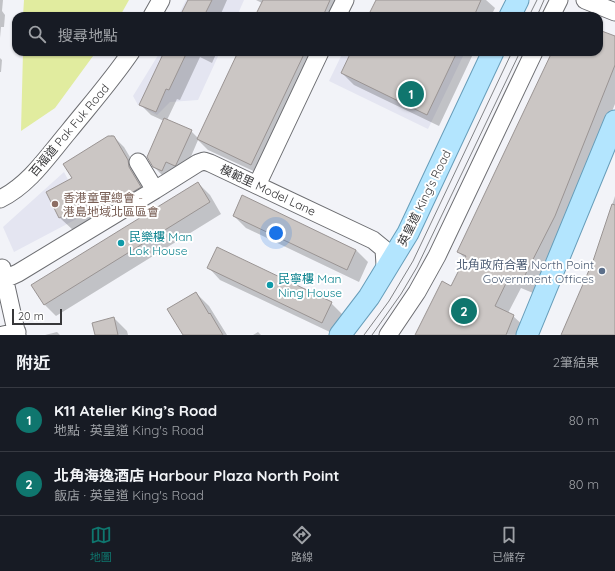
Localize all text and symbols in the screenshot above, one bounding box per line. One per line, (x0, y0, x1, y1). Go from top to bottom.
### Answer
search box (12, 12, 603, 56)
icon: search (26, 23, 48, 45)
text: 搜尋地點 (58, 26, 118, 45)
pin: 1 (398, 79, 424, 109)
street label: 百福道 Pak Fuk Road (26, 81, 112, 179)
street label: 英皇道 King's Road (394, 147, 454, 249)
street label: 模範里 Model Lane (218, 161, 318, 219)
place label: 香港童軍總會 - 港島地域北區區會 (63, 190, 159, 219)
marker: 香港童軍總會 - 港島地域北區區會 (50, 199, 60, 209)
your location (266, 223, 286, 243)
place label: 民樂樓 Man Lok House (129, 229, 192, 258)
marker: 民樂樓 Man Lok House (116, 238, 126, 248)
place label: 北角政府合署 North Point Government Offices (456, 257, 594, 286)
marker: 北角政府合署 North Point Government Offices (597, 266, 607, 276)
place label: 民寧樓 Man Ning House (278, 271, 342, 300)
marker: 民寧樓 Man Ning House (265, 280, 275, 290)
pin: 2 (451, 296, 477, 326)
scale bar (12, 307, 62, 326)
text: 20 m (18, 309, 44, 323)
text: 附近 (16, 352, 50, 373)
text: 2筆結果 (553, 354, 599, 370)
text: K11 Atelier King’s Road (54, 401, 217, 420)
text: 1 (26, 412, 32, 428)
text: 80 m (569, 412, 599, 428)
text: 地點 · 英皇道 King's Road (54, 422, 204, 438)
text: 北角海逸酒店 Harbour Plaza North Point (54, 466, 340, 485)
text: 2 (25, 476, 33, 492)
text: 80 m (569, 476, 599, 492)
text: 飯店 · 英皇道 King's Road (54, 487, 204, 503)
tab: 地圖 (90, 524, 112, 564)
tab: 路線 (291, 524, 313, 564)
tab: 已儲存 (492, 524, 525, 564)

